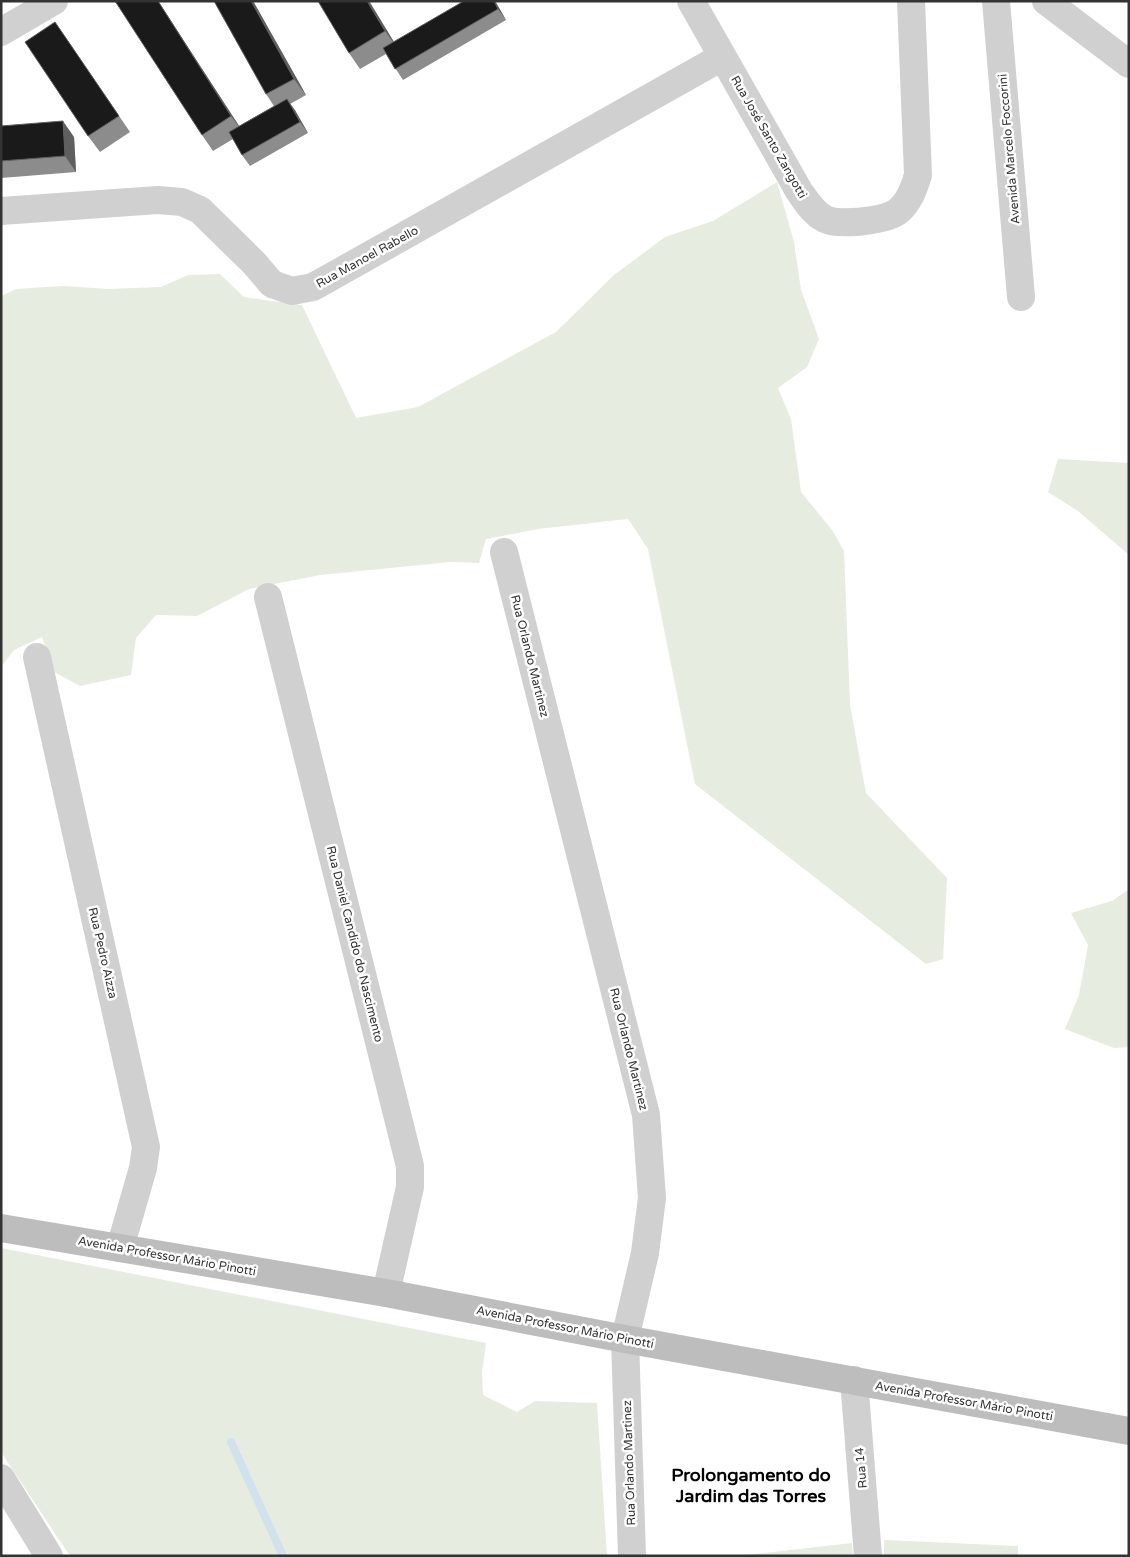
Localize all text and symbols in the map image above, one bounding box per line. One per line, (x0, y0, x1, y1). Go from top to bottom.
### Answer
street label: Rua José Santo Zangotti (728, 73, 810, 201)
street label: Avenida Marcelo Foccorini (995, 73, 1023, 225)
street label: Rua Manoel Rabello (314, 223, 420, 291)
street label: Rua Orlando Martinez (508, 593, 552, 719)
street label: Rua Daniel Candido do Nascimento (324, 844, 386, 1044)
street label: Rua Pedro Aizza (86, 906, 120, 1000)
street label: Rua Orlando Martinez (607, 986, 651, 1112)
street label: Avenida Professor Mário Pinotti (77, 1233, 257, 1279)
street label: Avenida Professor Mário Pinotti (475, 1303, 655, 1351)
street label: Avenida Professor Mário Pinotti (874, 1378, 1054, 1424)
street label: Rua Orlando Martinez (620, 1400, 638, 1526)
street label: Rua 14 (852, 1447, 870, 1489)
district label: Prolongamento do Jardim das Torres (671, 1464, 831, 1507)

